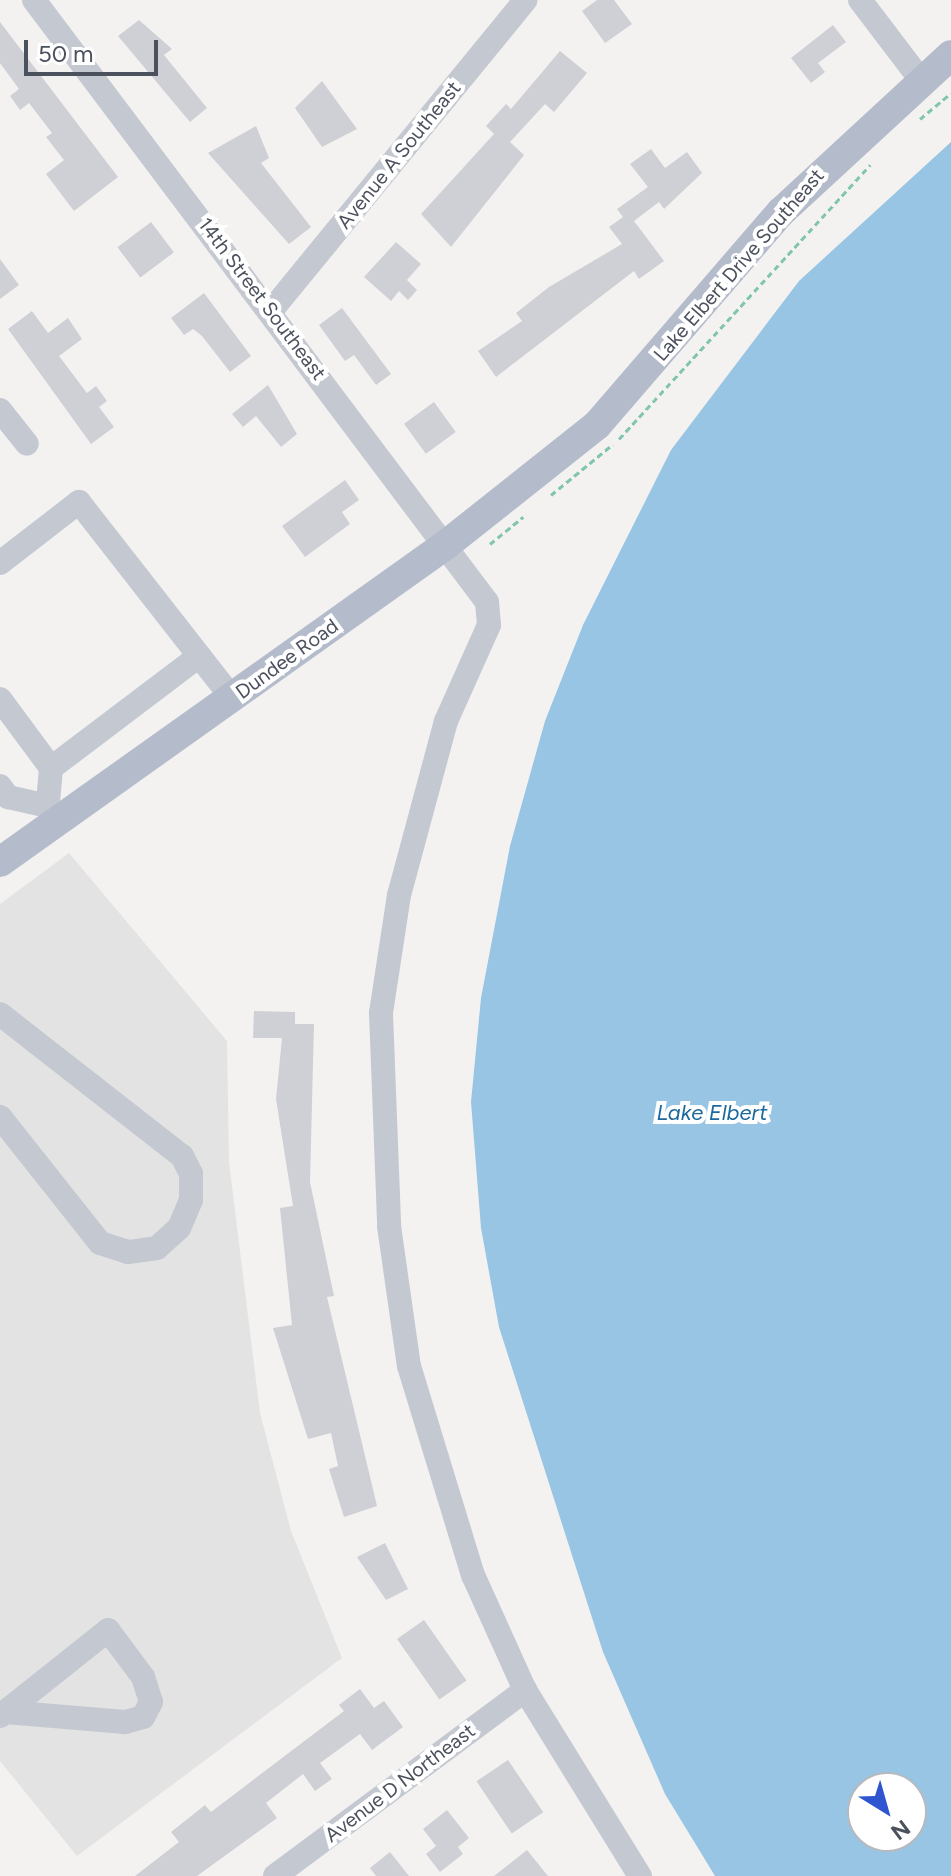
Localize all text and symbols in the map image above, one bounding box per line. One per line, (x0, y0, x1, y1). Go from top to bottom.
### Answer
scale bar (28, 24, 162, 74)
text: 50 m (38, 39, 94, 68)
street label: Avenue A Southeast (332, 76, 466, 234)
street label: Lake Elbert Drive Southeast (649, 164, 829, 366)
street label: 14th Street Southeast (193, 213, 331, 385)
street label: Dundee Road (231, 614, 343, 704)
water label: Lake Elbert (656, 1100, 768, 1126)
street label: Avenue D Northeast (320, 1719, 480, 1847)
north arrow (847, 1772, 927, 1852)
text: N (886, 1814, 915, 1846)

